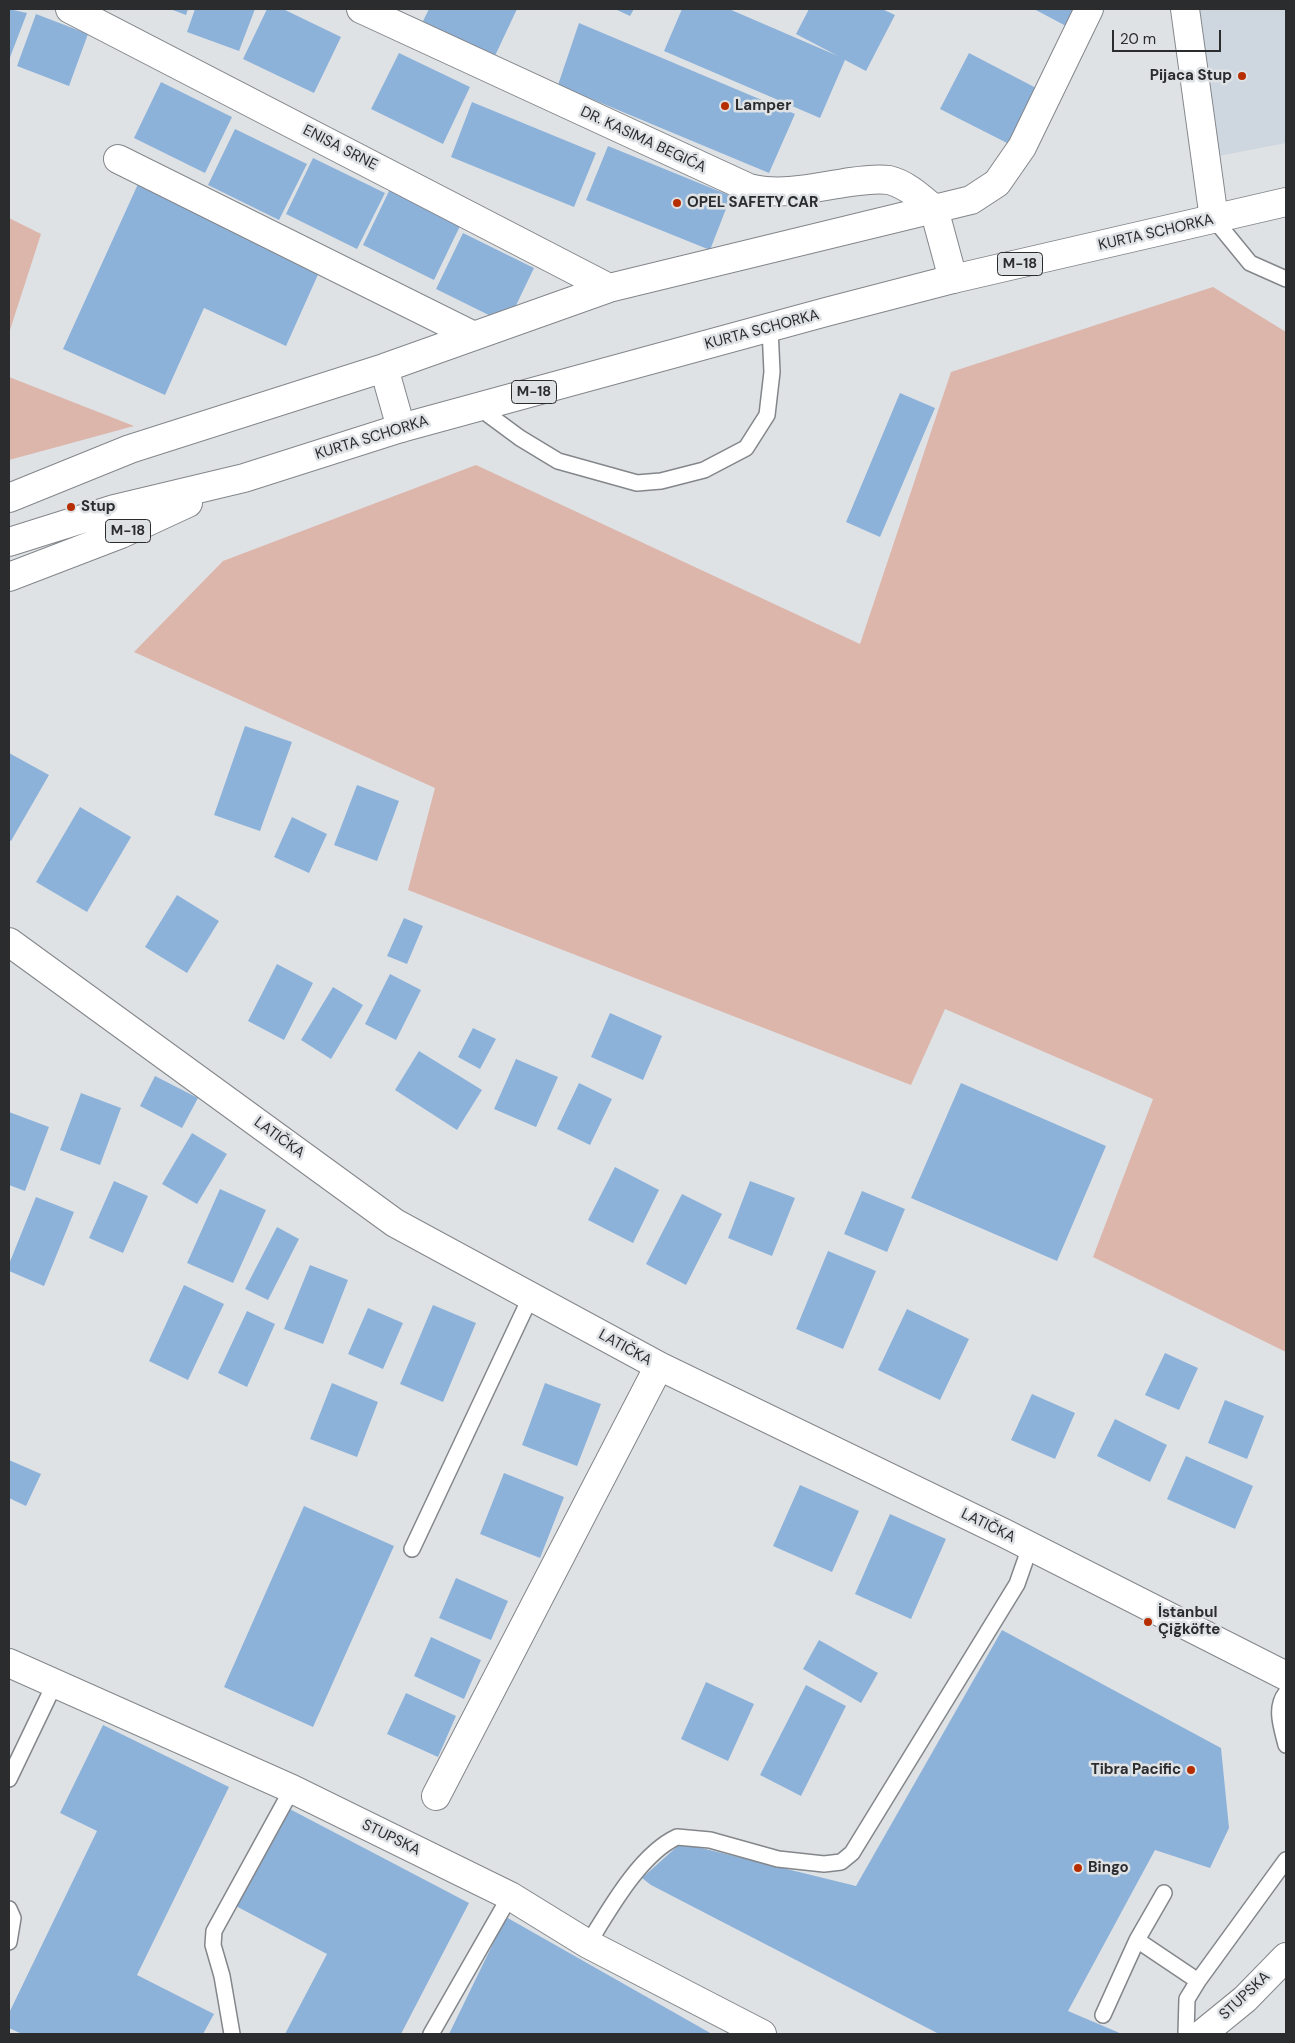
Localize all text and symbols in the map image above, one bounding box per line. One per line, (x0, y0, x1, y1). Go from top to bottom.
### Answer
scale bar (1115, 20, 1224, 52)
text: 20 m (1120, 29, 1156, 49)
place label: Pijaca Stup (1150, 67, 1232, 85)
marker: Pijaca Stup (1236, 70, 1248, 82)
place label: Lamper (735, 97, 791, 115)
marker: Lamper (719, 100, 731, 112)
street label: DR. KASIMA BEGIĆA (577, 103, 709, 177)
street label: ENISA SRNE (300, 121, 380, 175)
place label: OPEL SAFETY CAR (687, 194, 818, 212)
marker: OPEL SAFETY CAR (671, 197, 683, 209)
street label: KURTA SCHORKA (1097, 211, 1215, 255)
road number: M-18 (998, 252, 1042, 276)
street label: KURTA SCHORKA (703, 306, 821, 354)
road number: M-18 (512, 381, 556, 404)
street label: KURTA SCHORKA (313, 412, 431, 464)
place label: Stup (81, 498, 116, 516)
marker: Stup (65, 501, 77, 513)
road number: M-18 (106, 520, 150, 542)
street label: LATIČKA (250, 1114, 308, 1162)
street label: LATIČKA (595, 1326, 655, 1370)
street label: LATIČKA (958, 1505, 1018, 1547)
place label: İstanbul Çiğköfte (1158, 1604, 1220, 1639)
marker: İstanbul Çiğköfte (1142, 1616, 1154, 1628)
place label: Tibra Pacific (1091, 1761, 1181, 1779)
marker: Tibra Pacific (1185, 1764, 1197, 1776)
street label: STUPSKA (359, 1816, 423, 1860)
place label: Bingo (1088, 1859, 1129, 1877)
marker: Bingo (1072, 1862, 1084, 1874)
street label: STUPSKA (1216, 1968, 1274, 2024)

